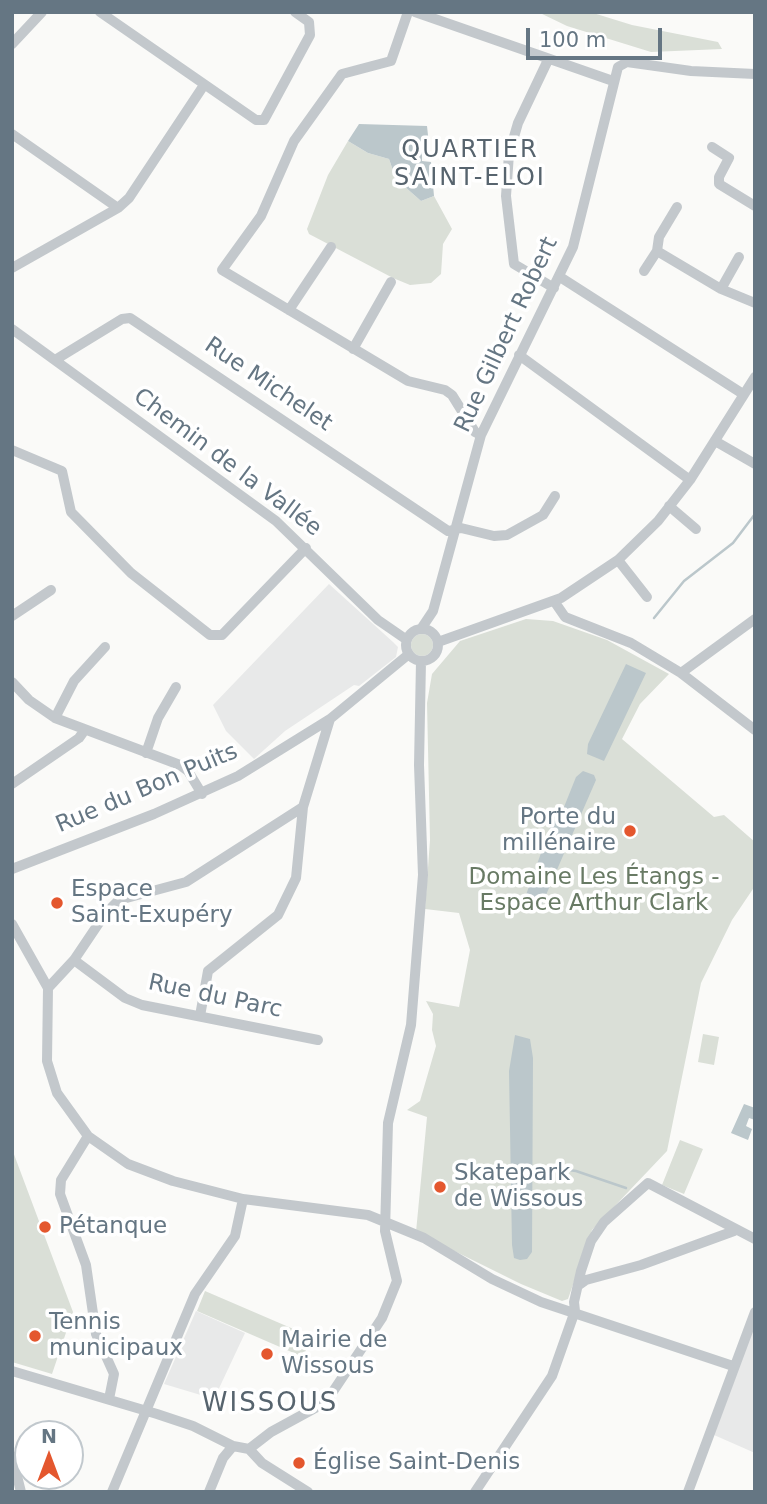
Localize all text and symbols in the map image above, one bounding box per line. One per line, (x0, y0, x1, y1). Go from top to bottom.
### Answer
scale bar (529, 14, 666, 58)
text: 100 m (539, 28, 606, 52)
district label: QUARTIER SAINT-ELOI (395, 137, 545, 193)
street label: Rue Gilbert Robert (450, 233, 564, 437)
street label: Rue Michelet (199, 332, 337, 438)
street label: Chemin de la Vallée (127, 383, 327, 543)
street label: Rue du Bon Puits (52, 738, 242, 840)
place label: Porte du millénaire (502, 804, 616, 858)
marker: Porte du millénaire (622, 823, 638, 839)
park label: Domaine Les Étangs - Espace Arthur Clark (469, 864, 719, 918)
place label: Espace Saint-Exupéry (71, 876, 233, 930)
marker: Espace Saint-Exupéry (49, 895, 65, 911)
street label: Rue du Parc (146, 969, 284, 1025)
place label: Skatepark de Wissous (454, 1160, 583, 1214)
marker: Skatepark de Wissous (432, 1179, 448, 1195)
place label: Pétanque (59, 1213, 167, 1241)
marker: Pétanque (37, 1219, 53, 1235)
place label: Tennis municipaux (49, 1309, 183, 1363)
place label: Mairie de Wissous (281, 1327, 387, 1381)
marker: Tennis municipaux (27, 1328, 43, 1344)
marker: Mairie de Wissous (259, 1346, 275, 1362)
district label: WISSOUS (203, 1388, 337, 1420)
north arrow (14, 1420, 84, 1490)
text: N (41, 1425, 57, 1447)
place label: Église Saint-Denis (313, 1449, 520, 1477)
marker: Église Saint-Denis (291, 1455, 307, 1471)

